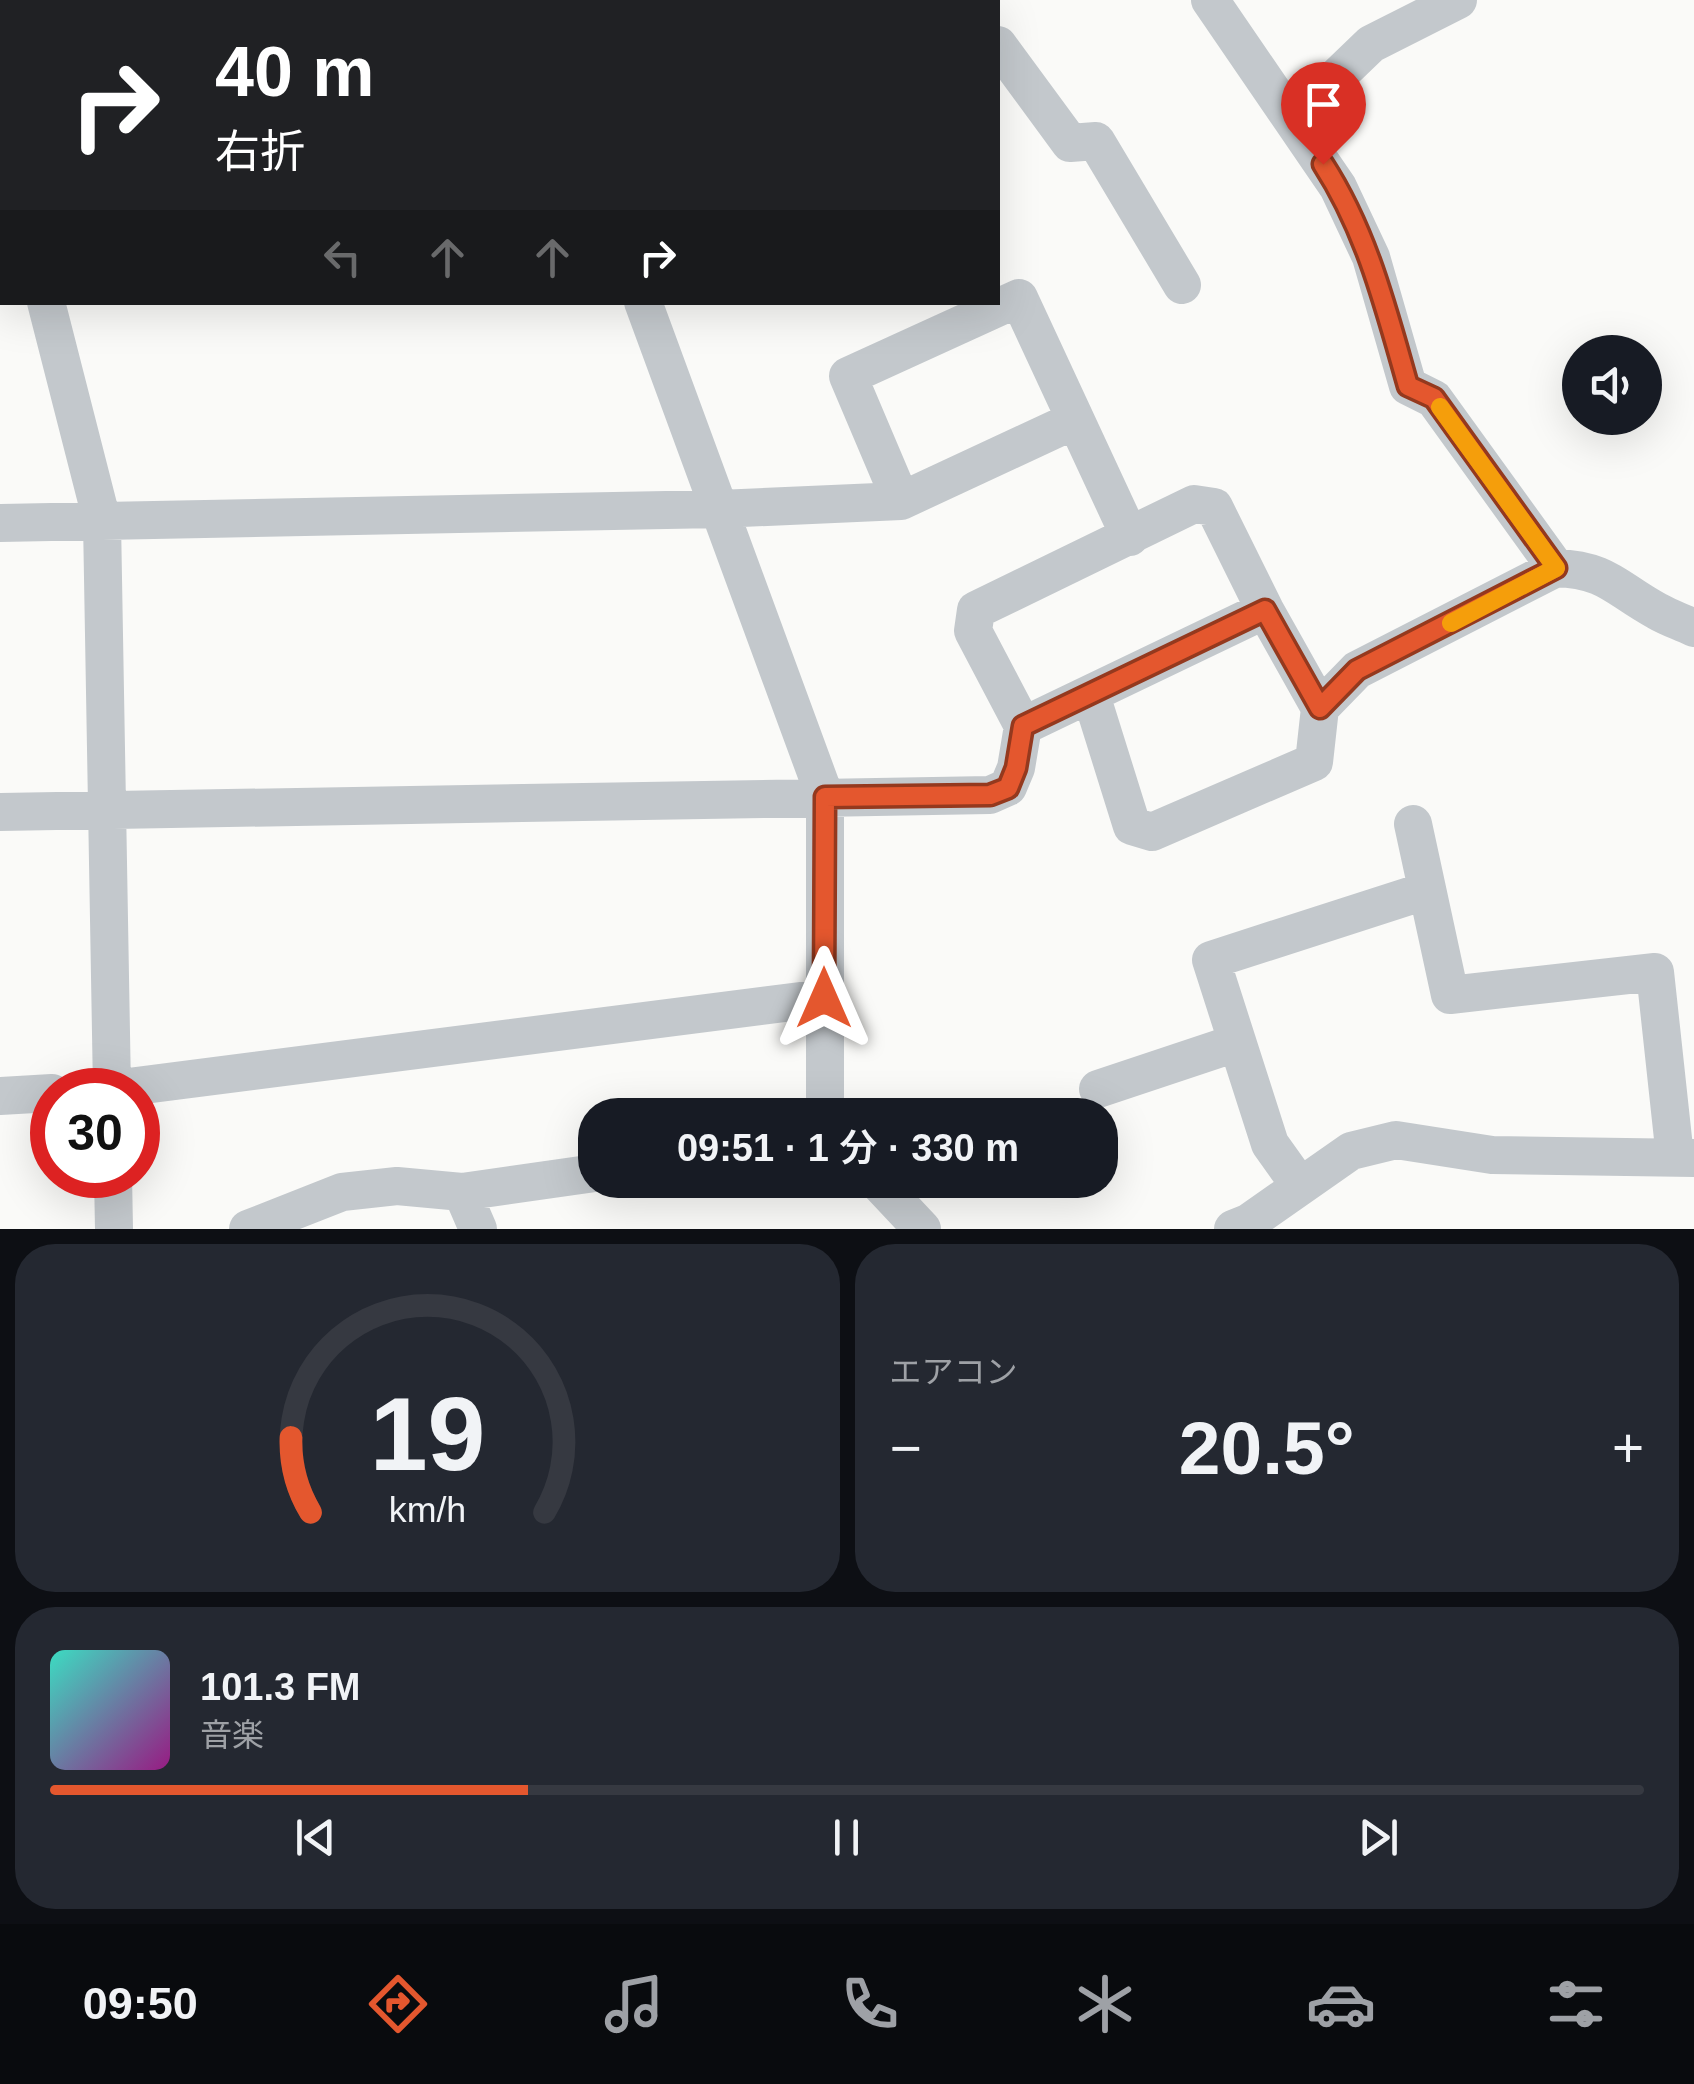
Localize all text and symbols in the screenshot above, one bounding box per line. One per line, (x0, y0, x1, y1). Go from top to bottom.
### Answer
text: 40 m (215, 33, 375, 111)
icon: right (50, 40, 180, 170)
pin (1281, 62, 1366, 165)
icon: arrive (1296, 77, 1351, 132)
text: 右折 (215, 126, 305, 177)
icon: left (315, 230, 370, 285)
icon: ahead (420, 230, 475, 285)
icon: ahead (525, 230, 580, 285)
icon: right (630, 230, 685, 285)
map controls (1562, 335, 1662, 435)
button: sound (1562, 335, 1662, 435)
position arrow (772, 946, 876, 1050)
speed limit sign: 30 (30, 1068, 160, 1198)
text: 09:51 · 1 分 · 330 m (677, 1127, 1019, 1169)
text: エアコン (890, 1354, 1018, 1390)
text: 19 (369, 1376, 485, 1492)
text: 20.5° (1179, 1406, 1355, 1490)
text: − (890, 1417, 922, 1479)
text: + (1612, 1417, 1644, 1479)
text: km/h (389, 1490, 466, 1530)
text: 101.3 FM (200, 1666, 361, 1708)
text: 音楽 (200, 1717, 264, 1753)
icon: previous (288, 1810, 343, 1865)
icon: pause (819, 1810, 874, 1865)
icon: next (1351, 1810, 1406, 1865)
icon: directions (363, 1969, 433, 2039)
icon: music (599, 1969, 669, 2039)
icon: phone (835, 1969, 905, 2039)
icon: climate (1070, 1969, 1140, 2039)
icon: car (1306, 1969, 1376, 2039)
icon: filters (1541, 1969, 1611, 2039)
text: 09:50 (83, 1978, 198, 2029)

